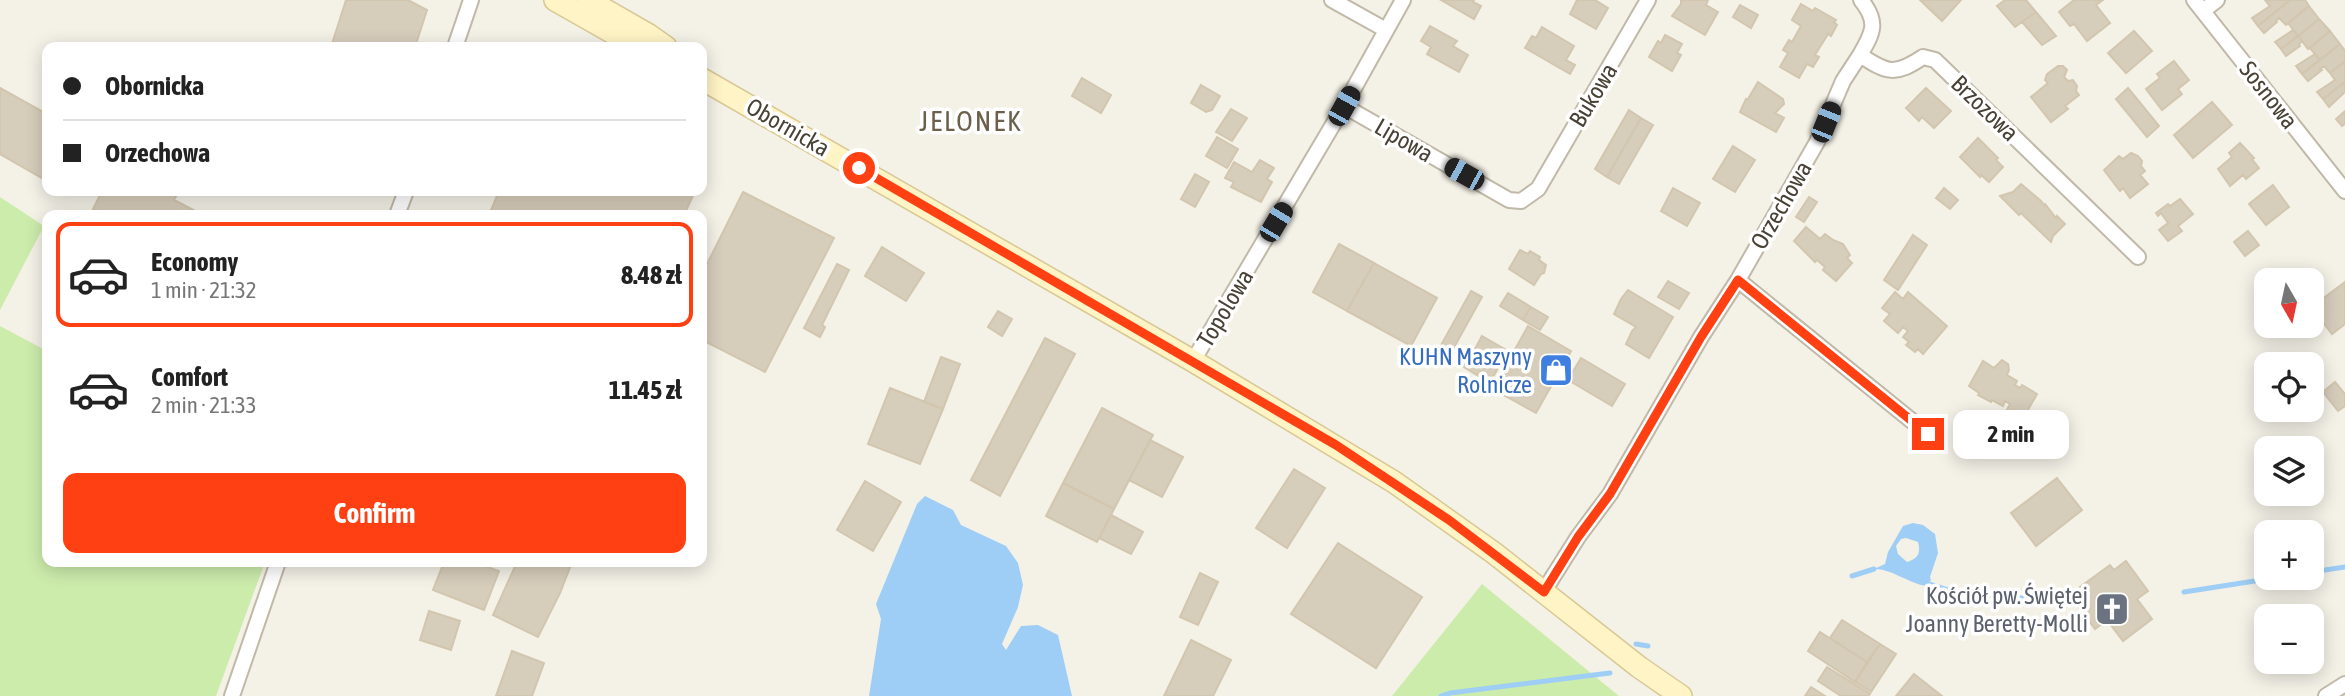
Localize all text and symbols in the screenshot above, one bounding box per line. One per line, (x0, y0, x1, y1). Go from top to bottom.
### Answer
street label: Sosnowa (2234, 56, 2304, 134)
street label: Bukowa (1564, 58, 1622, 132)
street label: Brzozowa (1946, 70, 2024, 146)
text: Obornicka (105, 71, 204, 101)
car (1325, 83, 1364, 129)
street label: Obornicka (742, 92, 834, 162)
car (1809, 99, 1844, 145)
district label: JELONEK (919, 105, 1023, 137)
street label: Lipowa (1370, 113, 1438, 167)
text: Orzechowa (105, 138, 210, 168)
route start (843, 152, 875, 184)
car (1441, 155, 1488, 193)
street label: Orzechowa (1745, 156, 1817, 254)
car (1257, 199, 1296, 245)
icon: car (67, 243, 130, 306)
text: Economy (151, 247, 238, 277)
text: 8.48 zł (621, 260, 682, 290)
street label: Topolowa (1191, 264, 1259, 352)
north arrow (2254, 268, 2324, 338)
map controls (2254, 268, 2324, 674)
text: 1 min · 21:32 (151, 277, 257, 303)
place label: KUHN Maszyny Rolnicze (1399, 343, 1532, 398)
shop icon: KUHN Maszyny Rolnicze (1537, 351, 1575, 389)
button: locate (2254, 352, 2324, 422)
icon: car (67, 358, 130, 421)
text: Comfort (151, 362, 228, 392)
text: 11.45 zł (609, 375, 682, 405)
text: 2 min · 21:33 (151, 392, 257, 418)
callout: 2 min (1952, 410, 2068, 458)
route end (1912, 418, 1944, 450)
text: 2 min (1988, 421, 2034, 447)
button: layers (2254, 436, 2324, 506)
button: Confirm (63, 473, 686, 553)
button: + (2254, 520, 2324, 590)
place label: Kościół pw. Świętej Joanny Beretty-Molli (1906, 582, 2088, 637)
church icon: Kościół pw. Świętej Joanny Beretty-Molli (2093, 590, 2131, 628)
button: − (2254, 604, 2324, 674)

